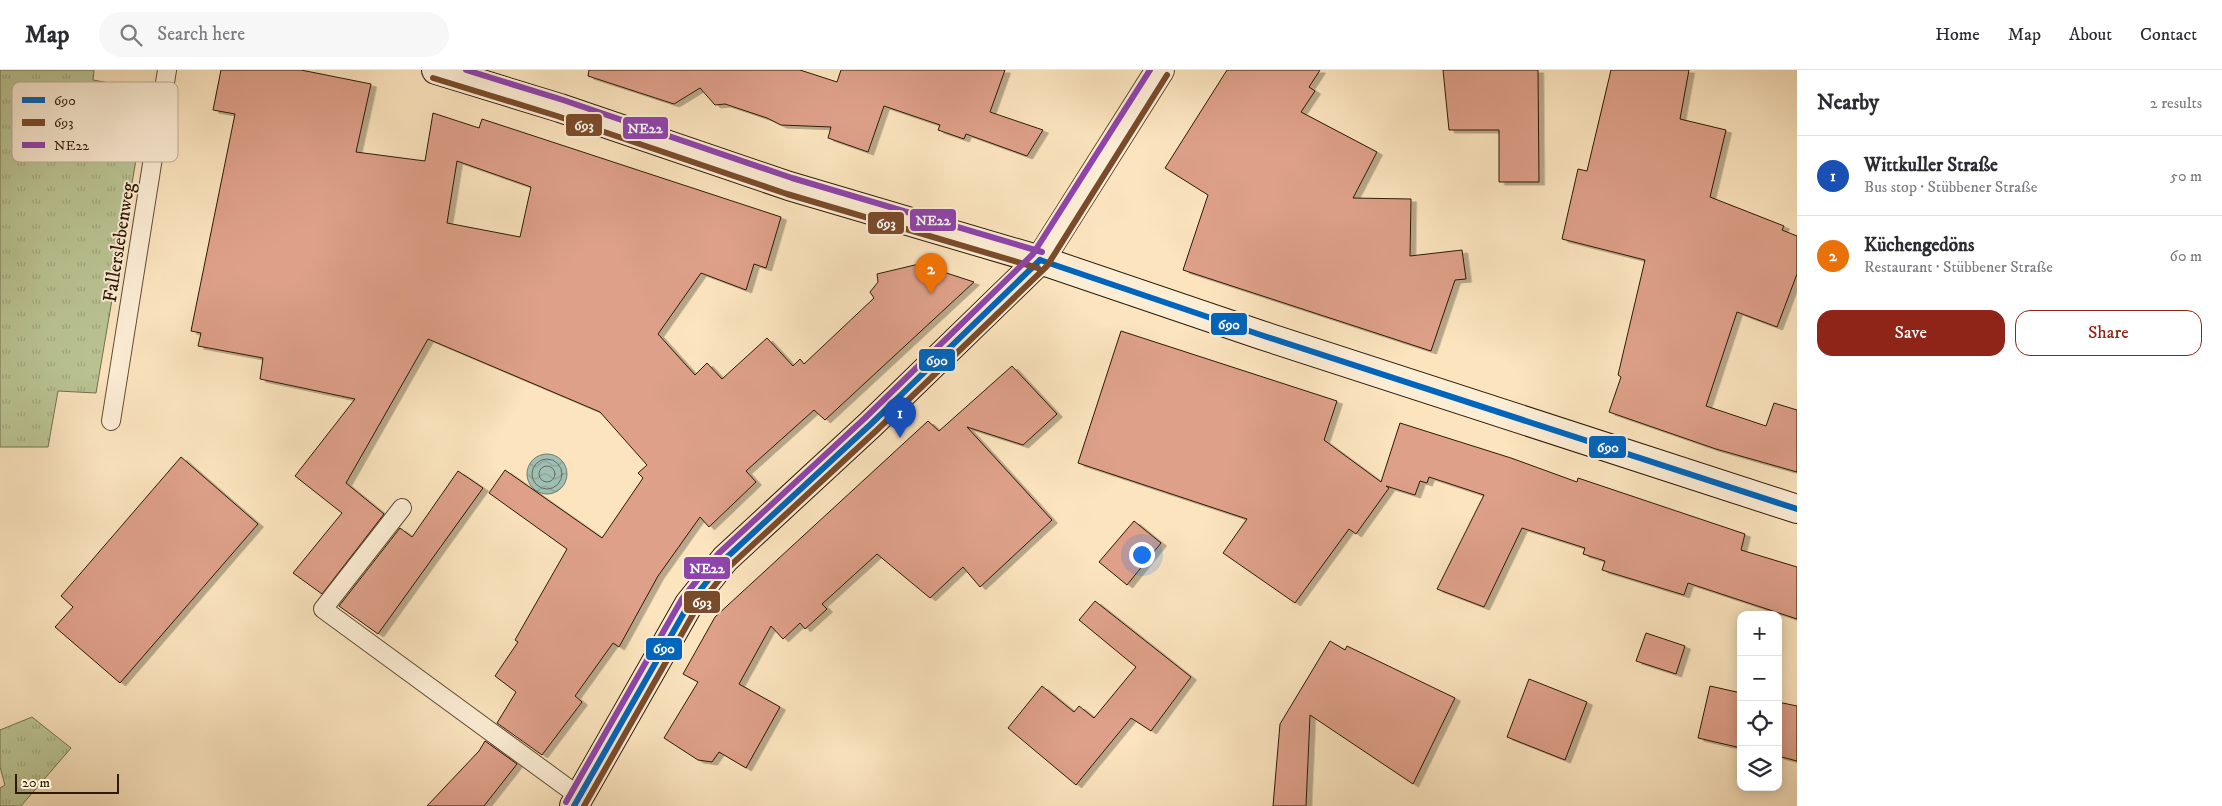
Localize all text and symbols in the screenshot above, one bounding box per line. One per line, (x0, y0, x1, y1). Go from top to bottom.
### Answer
search box (99, 12, 449, 57)
text: Map (25, 20, 69, 50)
icon: search (117, 21, 145, 49)
text: Search here (157, 23, 245, 46)
text: Home (1935, 24, 1980, 46)
text: Map (2008, 24, 2041, 46)
text: About (2069, 24, 2112, 46)
text: Contact (2140, 24, 2197, 46)
legend (12, 82, 178, 162)
text: Nearby (1817, 90, 1879, 116)
text: 690 (54, 92, 76, 110)
text: 2 results (2150, 93, 2202, 113)
line badge: 693 (565, 113, 603, 137)
text: 693 (54, 114, 74, 132)
line badge: NE22 (622, 116, 669, 140)
text: 693 (574, 117, 594, 135)
text: NE22 (627, 120, 664, 138)
text: NE22 (54, 137, 89, 155)
text: Wittkuller Straße (1864, 154, 1998, 177)
text: 1 (1830, 166, 1836, 186)
text: 50 m (2170, 166, 2202, 186)
text: Bus stop · Stübbener Straße (1864, 177, 2037, 197)
street label: Fallerslebenweg (99, 180, 140, 304)
line badge: NE22 (909, 208, 957, 232)
line badge: 693 (867, 211, 905, 235)
text: NE22 (915, 212, 952, 230)
text: 693 (876, 215, 896, 233)
text: Küchengedöns (1864, 234, 1974, 257)
text: 2 (1829, 246, 1837, 266)
text: 60 m (2170, 246, 2202, 266)
pin: 2 (915, 253, 947, 294)
text: Restaurant · Stübbener Straße (1864, 257, 2053, 277)
button: Save (1817, 310, 2005, 356)
button: Share (2015, 310, 2202, 356)
line badge: 690 (1210, 312, 1248, 336)
text: 690 (1218, 316, 1240, 334)
line badge: 690 (918, 348, 956, 372)
text: 690 (926, 352, 948, 370)
pin: 1 (884, 397, 916, 438)
line badge: 690 (1588, 435, 1627, 459)
text: 690 (1597, 439, 1619, 457)
your location (1129, 542, 1155, 568)
line badge: NE22 (683, 556, 731, 580)
text: NE22 (689, 560, 726, 578)
line badge: 693 (683, 590, 721, 614)
text: 693 (692, 594, 712, 612)
map controls (1737, 611, 1782, 791)
button: + (1737, 611, 1782, 656)
line badge: 690 (645, 637, 683, 661)
text: 690 (653, 640, 675, 658)
button: − (1737, 656, 1782, 701)
button: locate (1737, 701, 1782, 746)
button: layers (1737, 746, 1782, 791)
scale bar (15, 771, 119, 794)
text: 20 m (22, 774, 50, 792)

